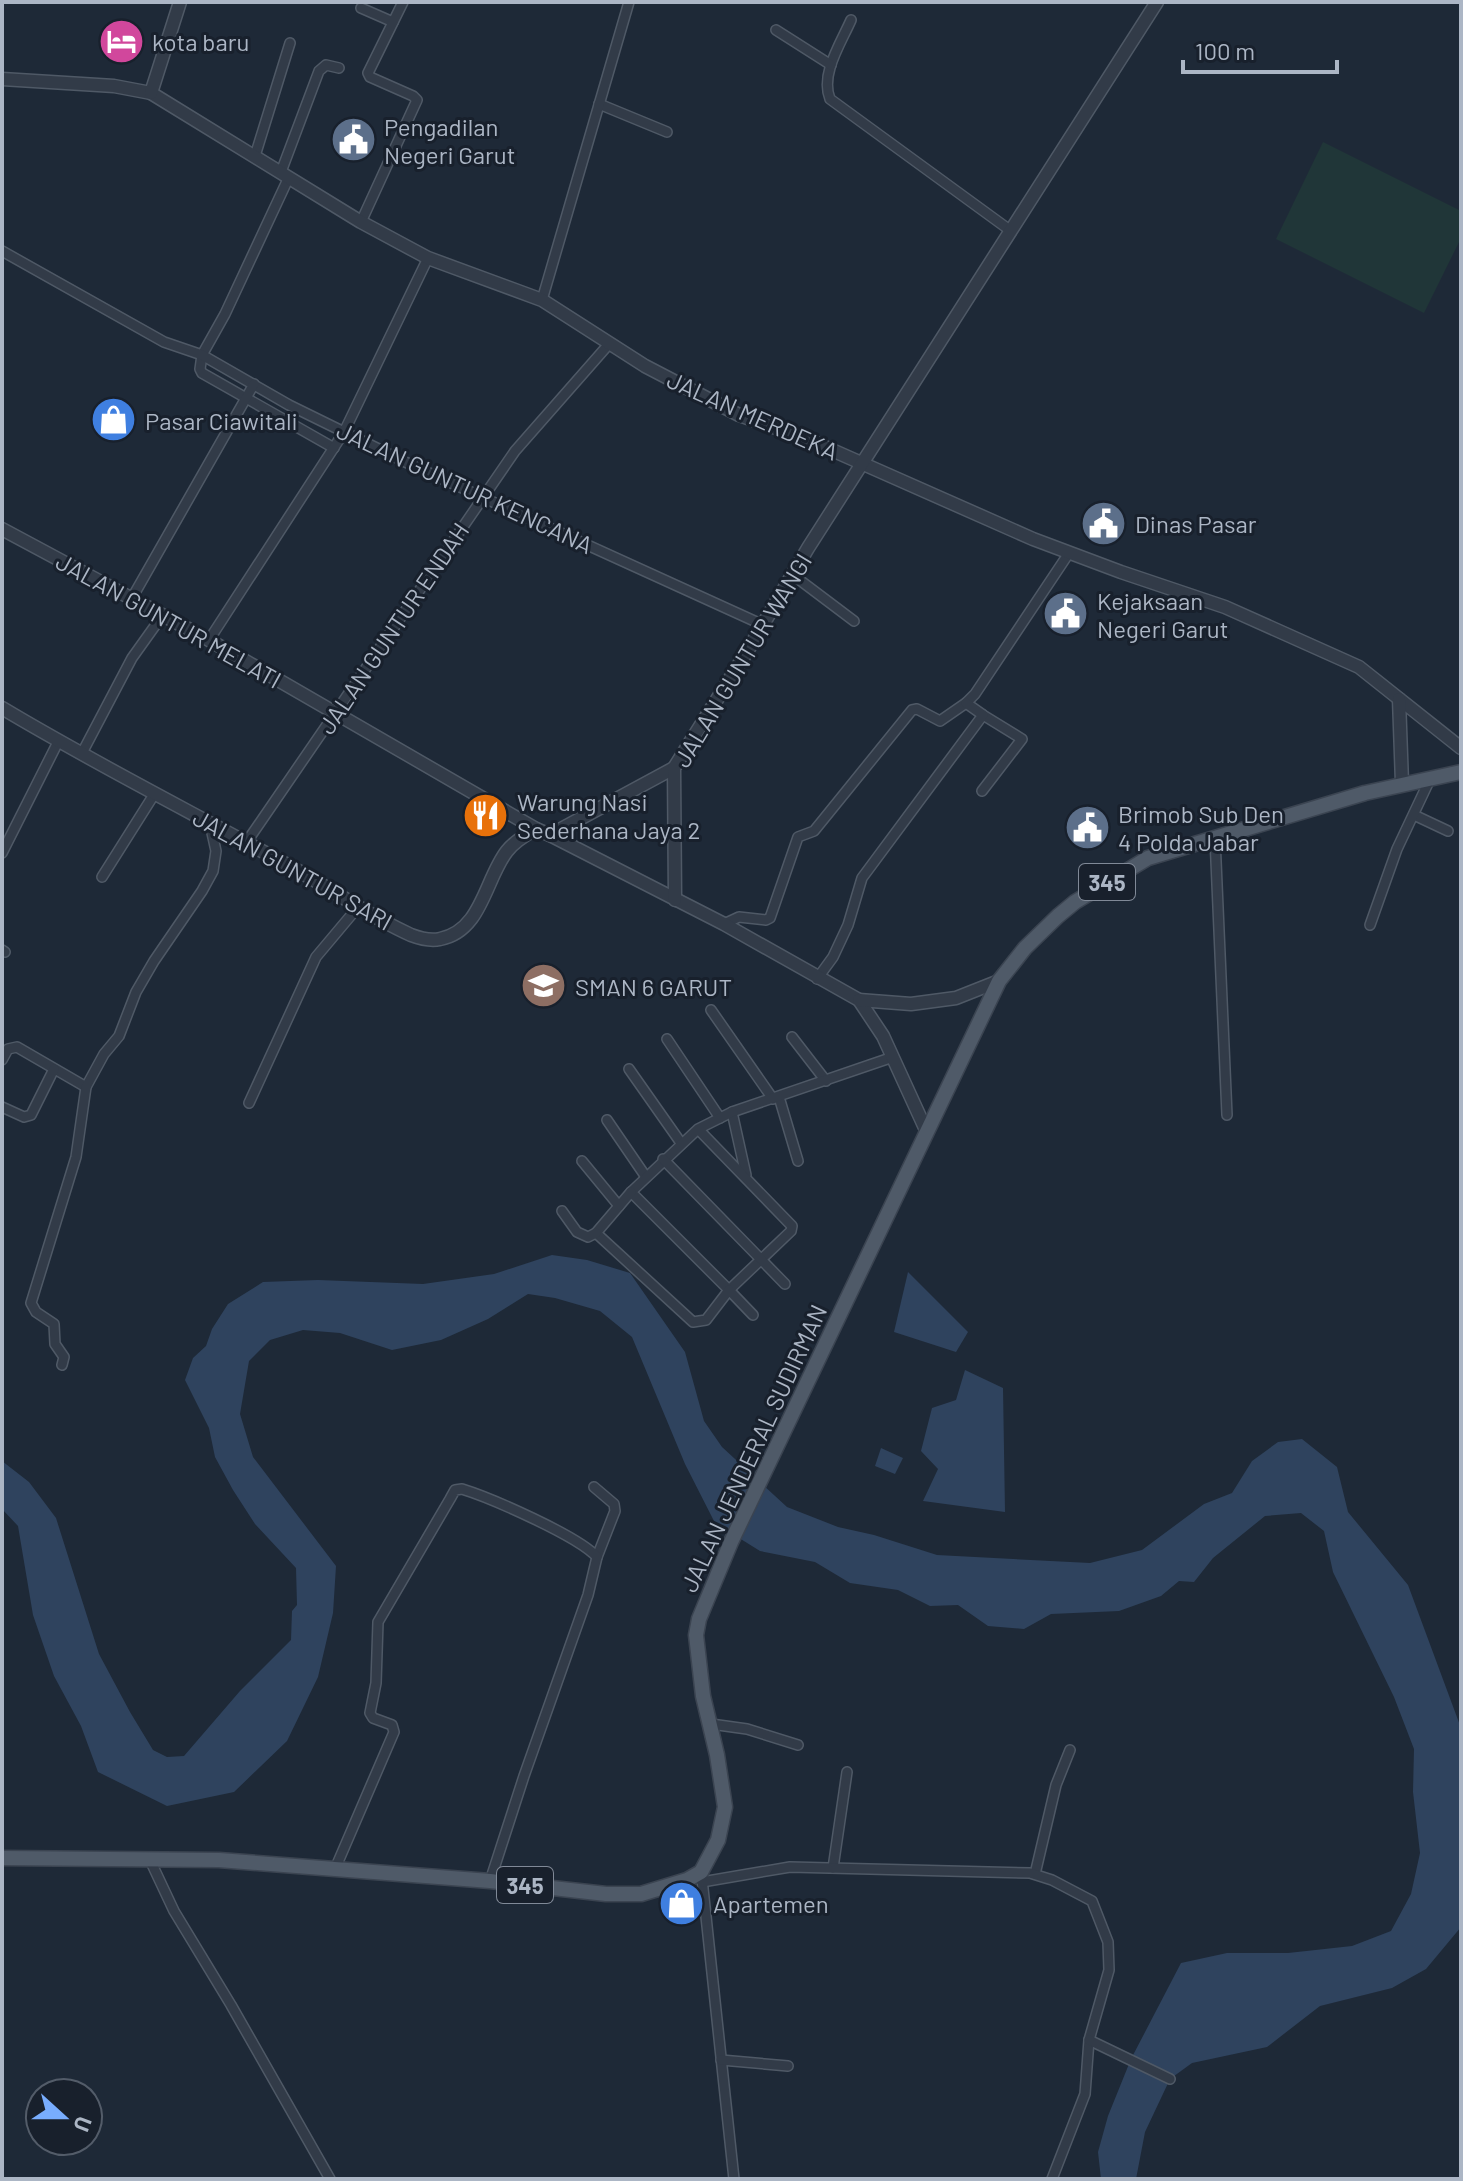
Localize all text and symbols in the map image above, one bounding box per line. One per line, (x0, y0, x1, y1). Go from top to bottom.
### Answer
hotel icon: kota baru (97, 17, 145, 65)
scale bar (1183, 24, 1337, 74)
place label: kota baru (152, 27, 249, 56)
text: 100 m (1195, 36, 1255, 65)
place label: Pengadilan Negeri Garut (384, 112, 515, 169)
public building icon: Pengadilan Negeri Garut (329, 116, 377, 164)
street label: JALAN MERDEKA (663, 364, 843, 466)
shop icon: Pasar Ciawitali (90, 396, 138, 444)
place label: Pasar Ciawitali (145, 406, 298, 435)
street label: JALAN GUNTUR KENCANA (332, 415, 598, 559)
public building icon: Dinas Pasar (1080, 499, 1128, 547)
place label: Dinas Pasar (1135, 509, 1257, 538)
street label: JALAN GUNTUR ENDAH (311, 517, 475, 739)
street label: JALAN GUNTUR MELATI (51, 546, 287, 694)
street label: JALAN GUNTUR WANGI (667, 548, 817, 772)
place label: Kejaksaan Negeri Garut (1097, 586, 1228, 643)
public building icon: Kejaksaan Negeri Garut (1042, 590, 1090, 638)
place label: Warung Nasi Sederhana Jaya 2 (517, 787, 700, 844)
restaurant icon: Warung Nasi Sederhana Jaya 2 (462, 791, 510, 839)
place label: Brimob Sub Den 4 Polda Jabar (1118, 799, 1284, 856)
street label: JALAN GUNTUR SARI (188, 802, 398, 936)
public building icon: Brimob Sub Den 4 Polda Jabar (1063, 803, 1111, 851)
road number: 345 (1079, 864, 1135, 900)
school or university icon: SMAN 6 GARUT (520, 962, 568, 1010)
place label: SMAN 6 GARUT (575, 972, 732, 1001)
street label: JALAN JENDERAL SUDIRMAN (674, 1300, 832, 1596)
road number: 345 (497, 1867, 553, 1903)
shop icon: Apartemen (658, 1879, 706, 1927)
place label: Apartemen (713, 1889, 829, 1918)
north arrow (24, 2077, 104, 2157)
text: U (69, 2113, 98, 2136)

